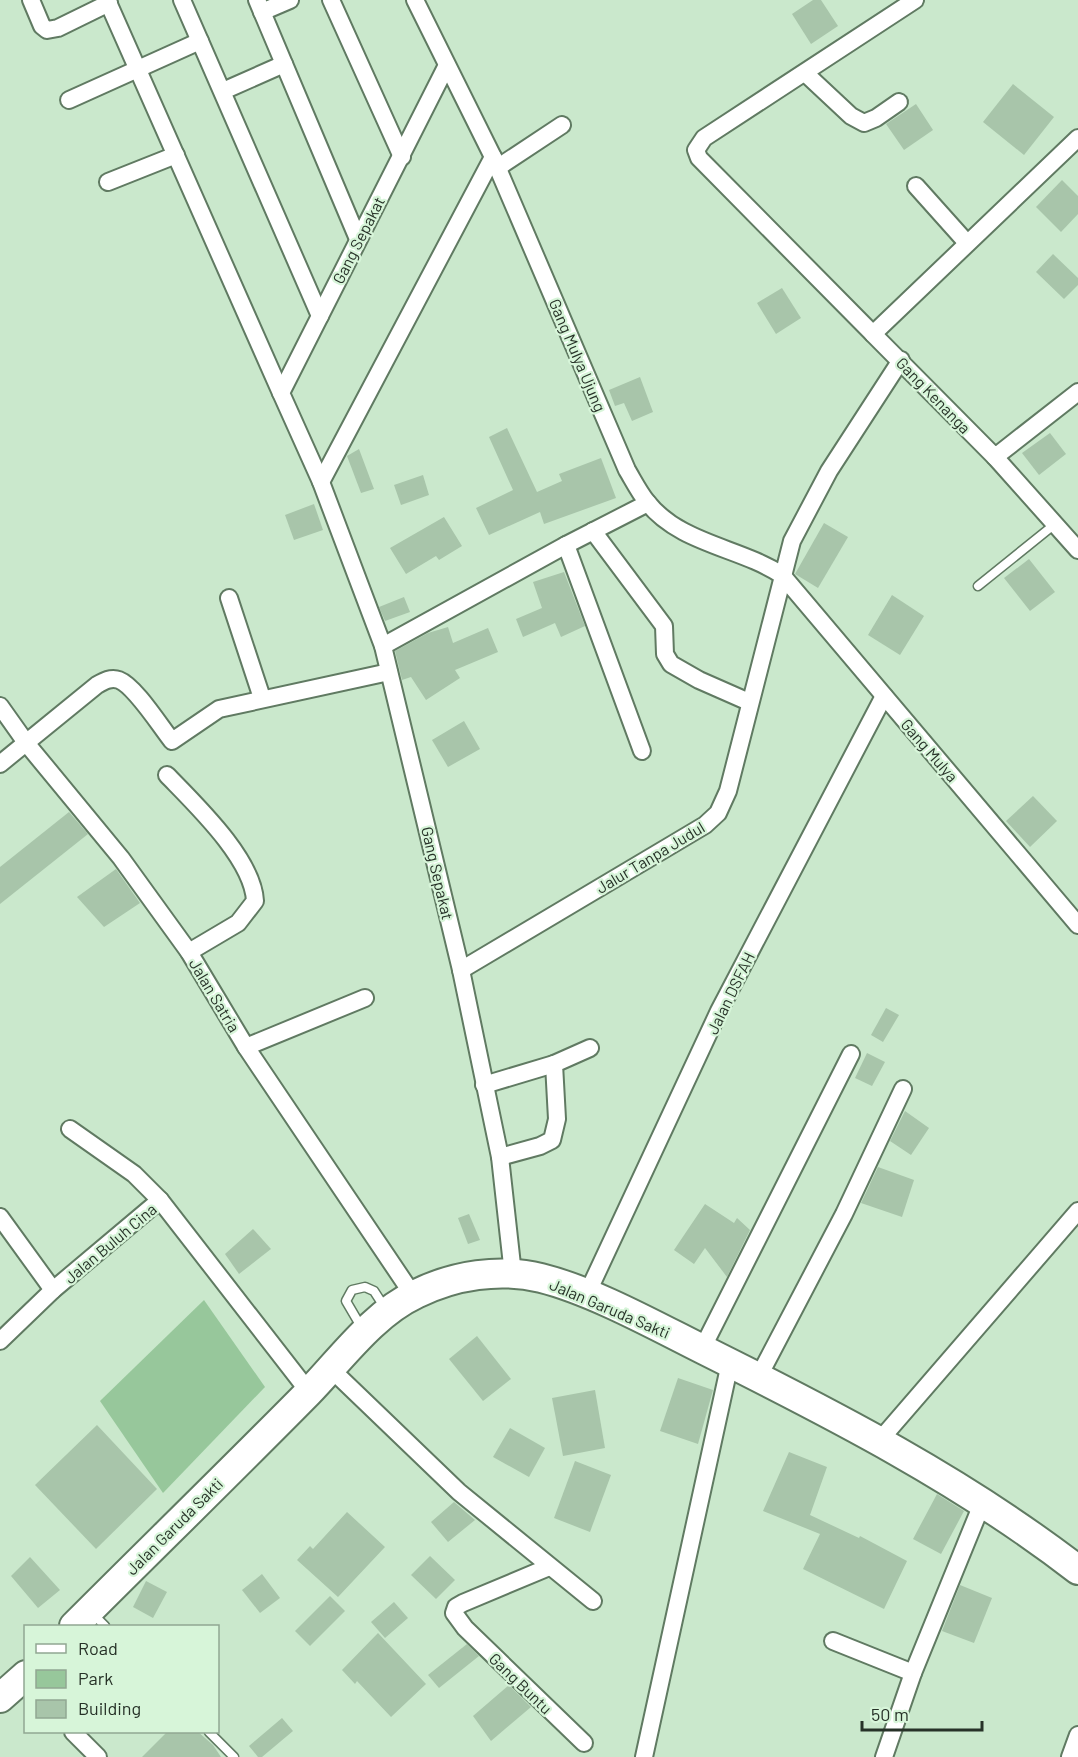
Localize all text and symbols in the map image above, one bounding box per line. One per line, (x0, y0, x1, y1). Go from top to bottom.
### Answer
street label: Gang Sepakat (328, 193, 388, 287)
street label: Gang Mulya Ujung (546, 296, 610, 414)
street label: Gang Kenanga (893, 353, 975, 437)
street label: Gang Mulya (897, 715, 963, 785)
street label: Jalur Tanpa Judul (592, 817, 708, 897)
street label: Gang Sepakat (418, 825, 458, 921)
street label: Jalan DSFAH (702, 949, 758, 1037)
street label: Jalan Satria (186, 955, 244, 1035)
street label: Jalan Buluh Cina (60, 1199, 160, 1287)
street label: Jalan Garuda Sakti (547, 1274, 673, 1342)
street label: Jalan Garuda Sakti (122, 1474, 226, 1578)
legend (24, 1625, 219, 1733)
text: Road (78, 1637, 118, 1659)
street label: Gang Buntu (486, 1648, 556, 1718)
text: Park (78, 1667, 113, 1689)
scale bar (862, 1694, 982, 1732)
text: Building (78, 1697, 141, 1719)
text: 50 m (871, 1703, 909, 1725)

